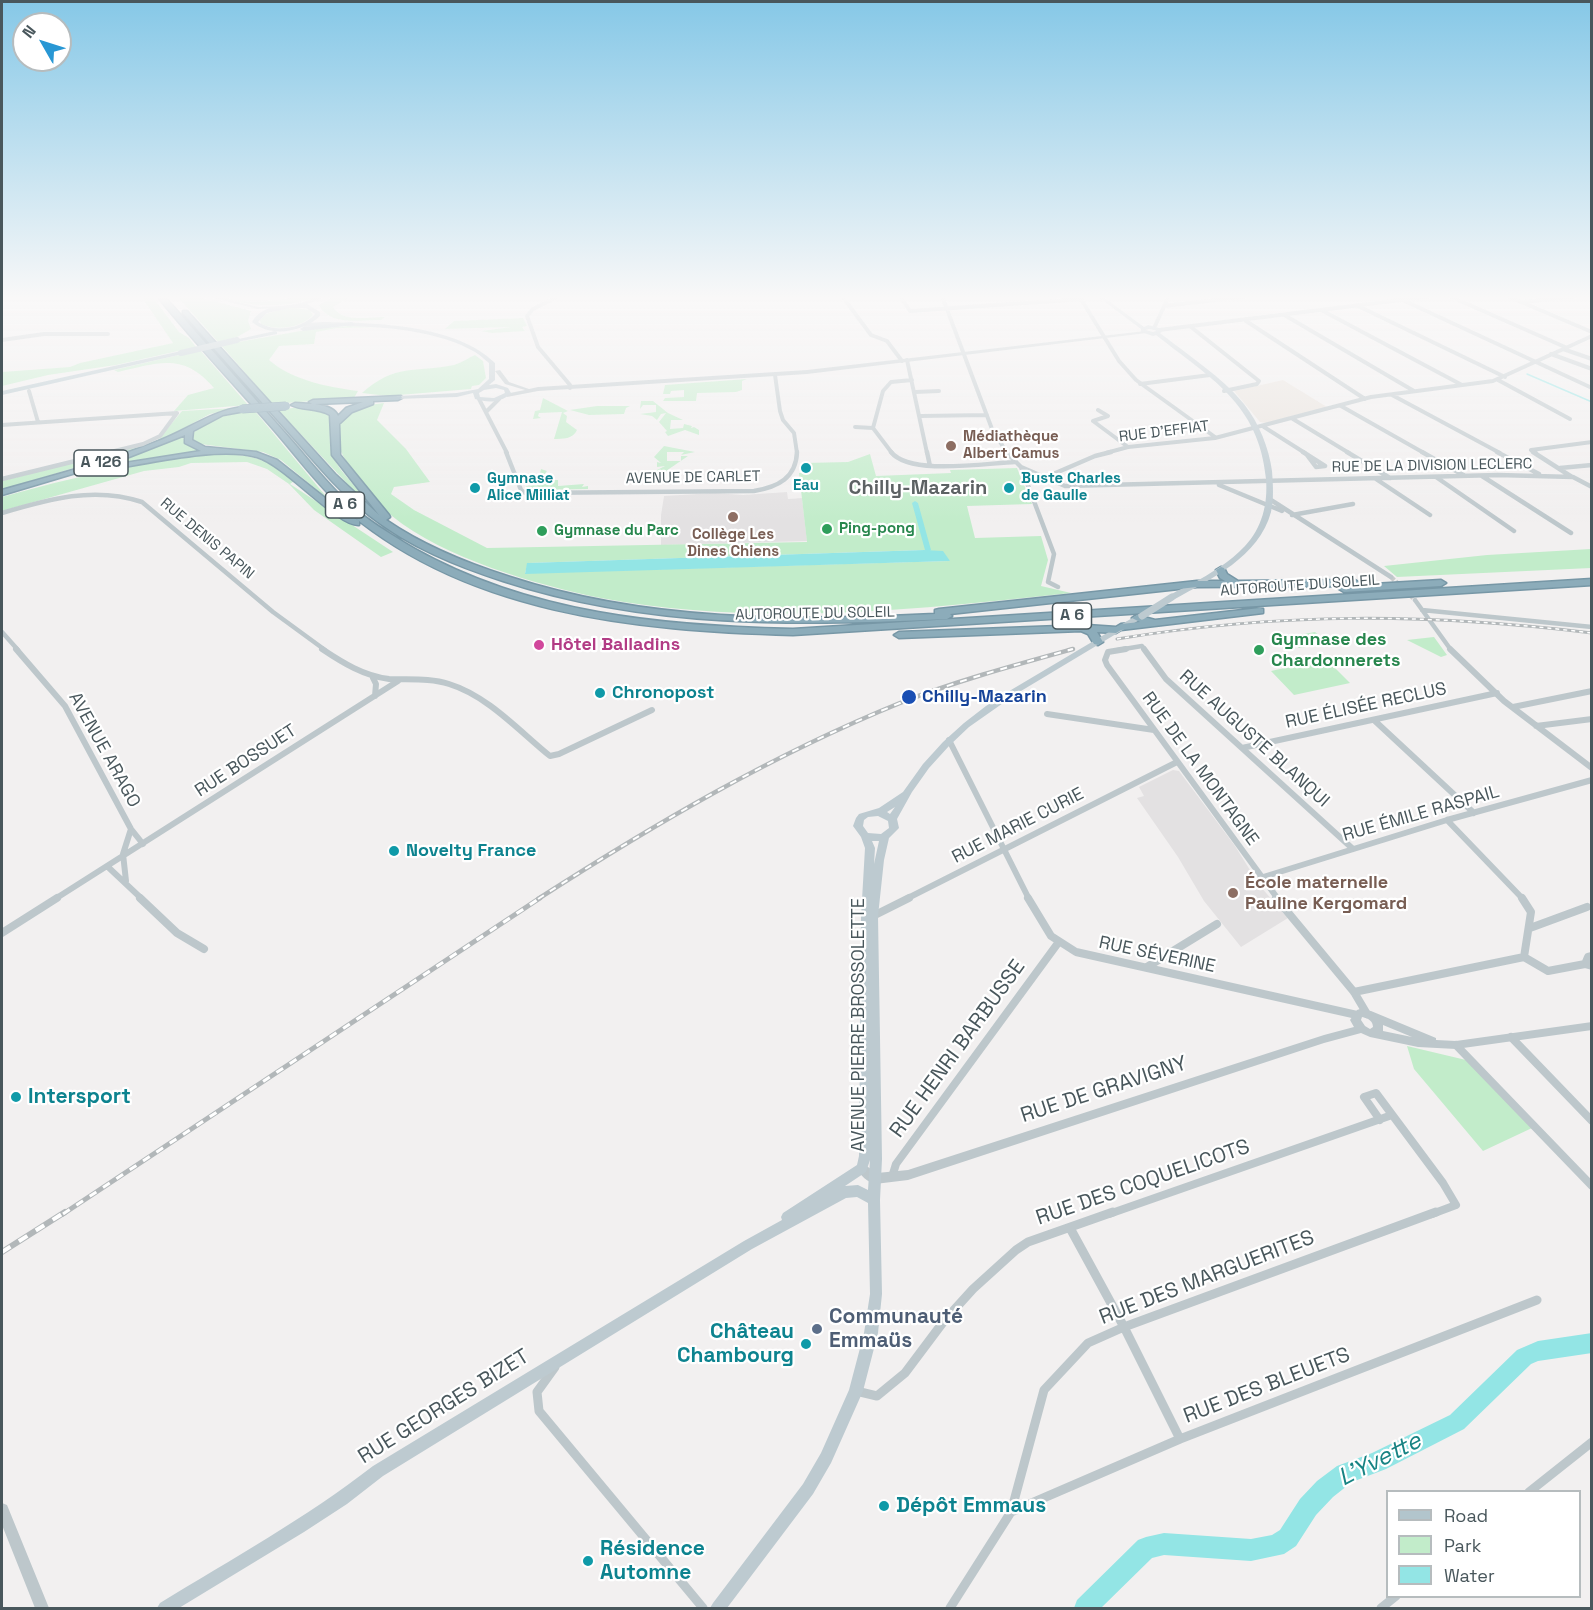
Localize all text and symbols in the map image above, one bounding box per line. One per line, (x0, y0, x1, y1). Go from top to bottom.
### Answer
north arrow (12, 12, 72, 72)
text: N (18, 21, 41, 42)
street label: RUE D'EFFIAT (1118, 418, 1210, 446)
place label: Médiathèque Albert Camus (963, 428, 1059, 463)
marker: Médiathèque Albert Camus (944, 439, 958, 453)
road number: A 126 (74, 450, 128, 476)
street label: RUE DE LA DIVISION LECLERC (1331, 455, 1533, 477)
marker: Eau (799, 461, 813, 475)
street label: AVENUE DE CARLET (625, 468, 761, 488)
place label: Gymnase Alice Milliat (487, 470, 570, 505)
place label: Buste Charles de Gaulle (1021, 470, 1121, 505)
place label: Eau (793, 477, 819, 495)
district label: Chilly-Mazarin (849, 477, 987, 501)
marker: Gymnase Alice Milliat (468, 481, 482, 495)
marker: Buste Charles de Gaulle (1002, 481, 1016, 495)
road number: A 6 (326, 492, 364, 518)
street label: RUE DENIS PAPIN (156, 494, 258, 584)
marker: Collège Les Dines Chiens (726, 510, 740, 524)
place label: Ping-pong (839, 520, 915, 538)
place label: Gymnase du Parc (554, 522, 679, 540)
marker: Ping-pong (820, 522, 834, 536)
marker: Gymnase du Parc (535, 524, 549, 538)
place label: Collège Les Dines Chiens (687, 526, 779, 561)
street label: AUTOROUTE DU SOLEIL (1220, 571, 1380, 601)
road number: A 6 (1052, 603, 1092, 629)
street label: AUTOROUTE DU SOLEIL (735, 604, 895, 624)
place label: Gymnase des Chardonnerets (1271, 629, 1400, 672)
place label: Hôtel Balladins (551, 634, 680, 656)
marker: Hôtel Balladins (532, 638, 546, 652)
marker: Gymnase des Chardonnerets (1252, 643, 1266, 657)
street label: RUE AUGUSTE BLANQUI (1175, 666, 1333, 812)
street label: RUE ÉLISÉE RECLUS (1284, 678, 1448, 734)
place label: Chronopost (612, 682, 715, 704)
marker: Chronopost (593, 686, 607, 700)
place label: Chilly-Mazarin (922, 686, 1047, 708)
marker: Chilly-Mazarin (900, 688, 918, 706)
street label: RUE DE LA MONTAGNE (1137, 688, 1263, 850)
street label: AVENUE ARAGO (63, 689, 145, 811)
street label: RUE BOSSUET (191, 720, 301, 802)
street label: RUE ÉMILE RASPAIL (1340, 781, 1502, 847)
street label: RUE MARIE CURIE (949, 783, 1087, 869)
place label: Novelty France (406, 840, 536, 862)
marker: Novelty France (387, 844, 401, 858)
place label: École maternelle Pauline Kergomard (1245, 872, 1407, 914)
marker: École maternelle Pauline Kergomard (1226, 886, 1240, 900)
street label: AVENUE PIERRE BROSSOLETTE (848, 898, 870, 1152)
street label: RUE SÉVERINE (1097, 932, 1217, 978)
street label: RUE HENRI BARBUSSE (885, 955, 1031, 1143)
street label: RUE DE GRAVIGNY (1018, 1051, 1190, 1129)
place label: Intersport (28, 1084, 131, 1110)
marker: Intersport (9, 1090, 23, 1104)
street label: RUE DES COQUELICOTS (1033, 1135, 1253, 1231)
street label: RUE DES MARGUERITES (1096, 1225, 1318, 1331)
place label: Communauté Emmaüs (829, 1304, 963, 1354)
place label: Château Chambourg (677, 1319, 794, 1369)
marker: Communauté Emmaüs (810, 1322, 824, 1336)
marker: Château Chambourg (799, 1337, 813, 1351)
street label: RUE DES BLEUETS (1180, 1343, 1354, 1429)
street label: RUE GEORGES BIZET (354, 1344, 534, 1470)
water label: L'Yvette (1334, 1427, 1426, 1493)
legend (1386, 1490, 1581, 1598)
place label: Dépôt Emmaus (896, 1493, 1046, 1519)
marker: Dépôt Emmaus (877, 1499, 891, 1513)
text: Road (1444, 1504, 1488, 1527)
text: Park (1444, 1534, 1481, 1557)
place label: Résidence Automne (600, 1536, 705, 1586)
marker: Résidence Automne (581, 1554, 595, 1568)
text: Water (1444, 1564, 1495, 1587)

